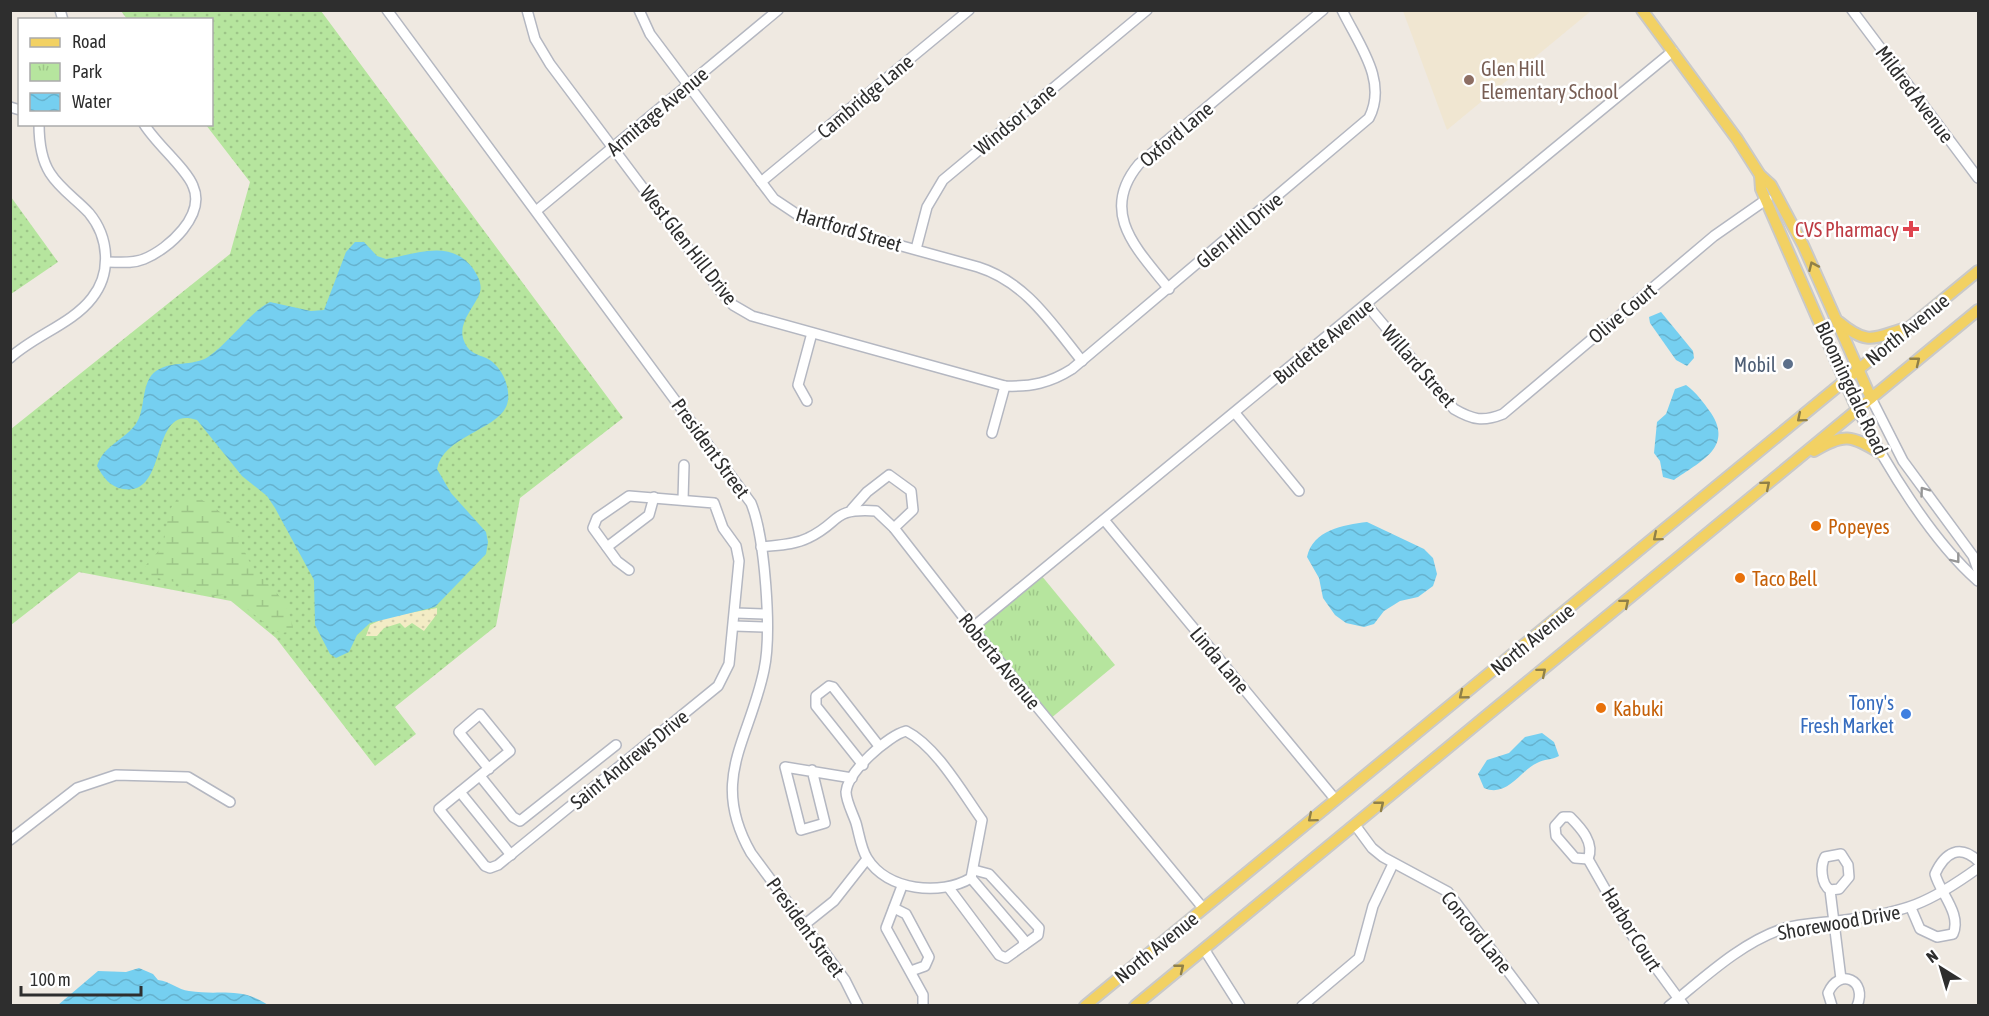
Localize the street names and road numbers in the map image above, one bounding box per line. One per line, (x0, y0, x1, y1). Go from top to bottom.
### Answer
street label: Mildred Avenue (1871, 41, 1959, 147)
street label: Cambridge Lane (812, 49, 918, 143)
street label: Armitage Avenue (602, 62, 712, 160)
street label: Windsor Lane (970, 78, 1060, 160)
street label: Oxford Lane (1135, 97, 1217, 171)
street label: West Glen Hill Drive (636, 181, 742, 309)
street label: Glen Hill Drive (1191, 187, 1287, 273)
street label: Hartford Street (793, 202, 905, 256)
street label: Olive Court (1584, 278, 1661, 348)
street label: North Avenue (1861, 288, 1953, 370)
street label: Burdette Avenue (1268, 294, 1378, 388)
street label: Bloomingdale Road (1811, 318, 1893, 458)
street label: Willard Street (1377, 320, 1461, 412)
street label: President Street (667, 394, 755, 502)
street label: North Avenue (1486, 598, 1578, 680)
street label: Roberta Avenue (954, 608, 1046, 714)
street label: Linda Lane (1186, 622, 1254, 698)
street label: Saint Andrews Drive (565, 704, 693, 814)
street label: President Street (762, 873, 850, 981)
street label: Harbor Court (1597, 883, 1667, 975)
street label: Concord Lane (1437, 886, 1517, 978)
street label: Shorewood Drive (1776, 900, 1902, 944)
street label: North Avenue (1110, 906, 1202, 988)

